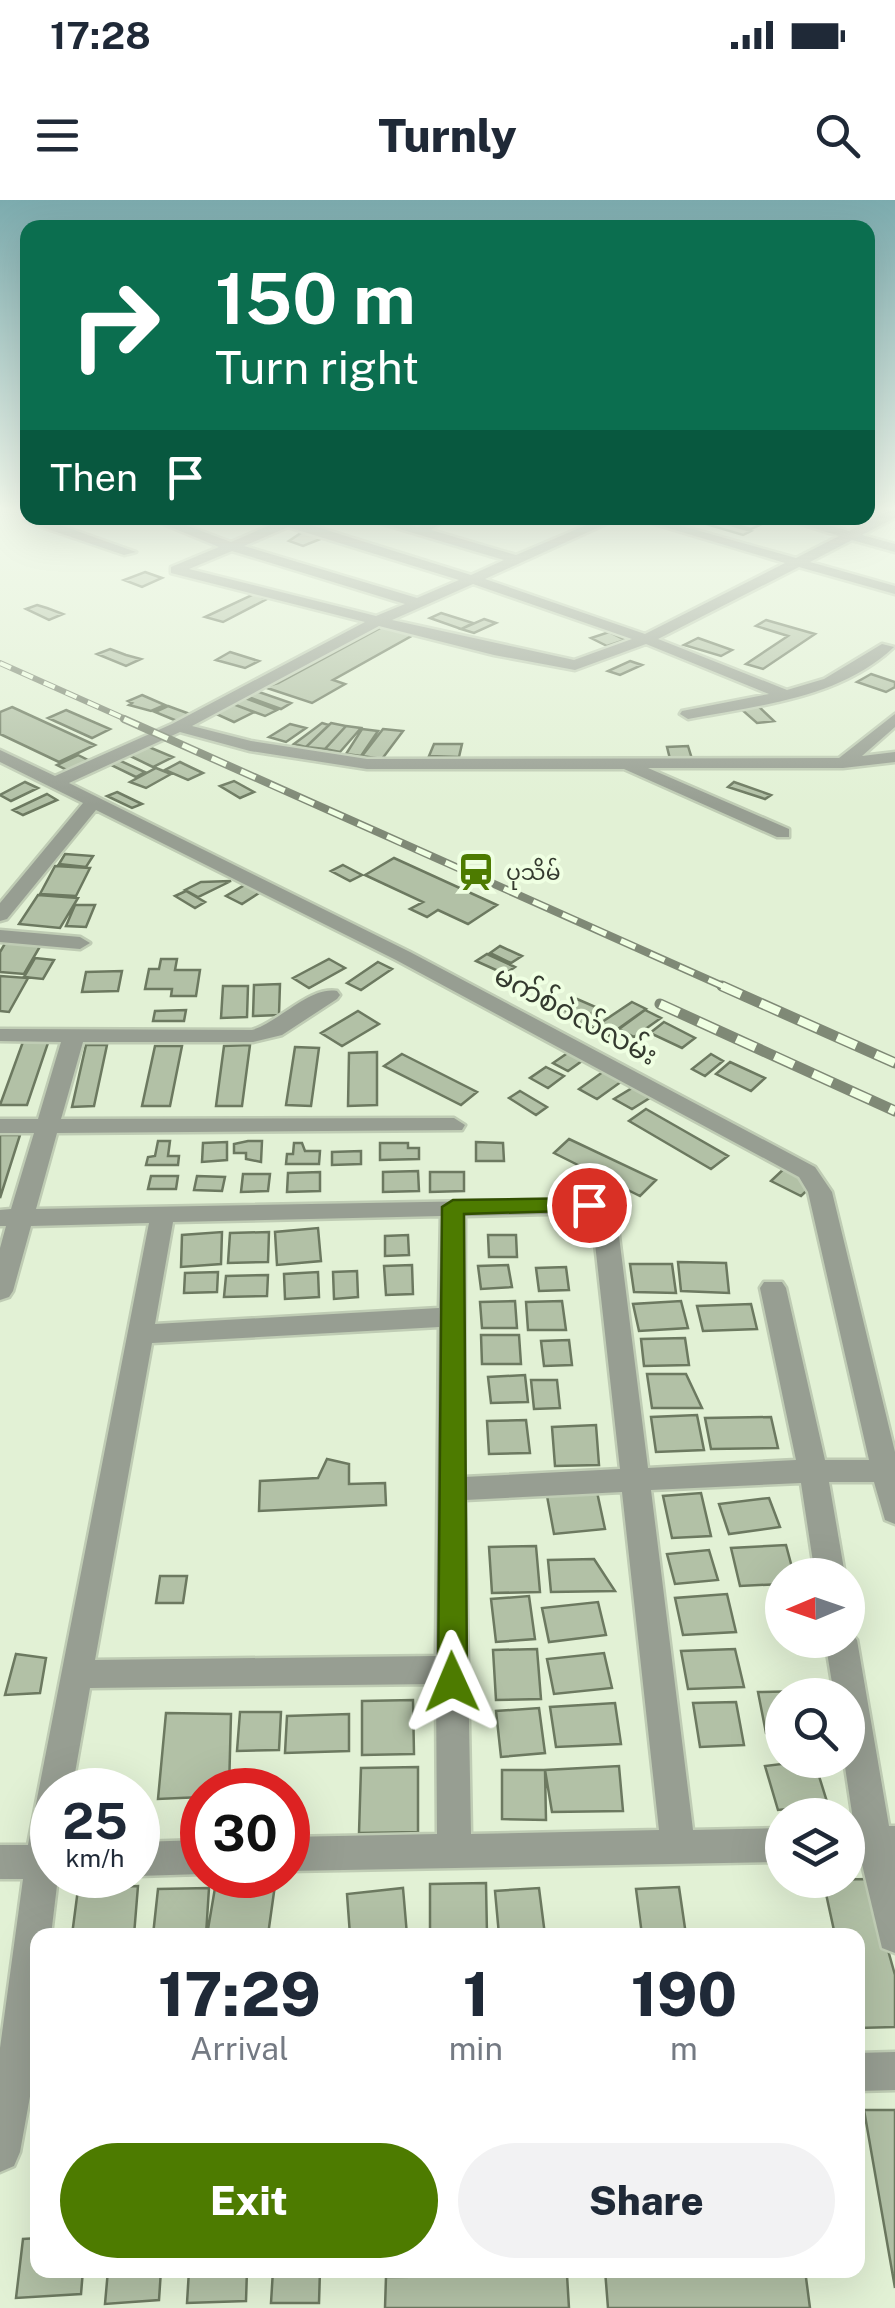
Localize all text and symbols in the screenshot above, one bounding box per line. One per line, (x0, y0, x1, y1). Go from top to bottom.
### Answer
text: 17:28 (50, 13, 151, 58)
icon: menu (30, 108, 85, 163)
icon: search (810, 108, 865, 163)
text: Turnly (378, 109, 517, 162)
text: 150 m (215, 257, 416, 340)
icon: right (50, 260, 180, 390)
text: Turn right (215, 341, 419, 394)
icon: arrive (158, 450, 213, 505)
text: Then (50, 455, 138, 500)
station icon: ပုသိမ် (455, 851, 497, 893)
place label: ပုသိမ် (506, 857, 561, 890)
street label: မက်စ်ဝဲလ်လမ်း (489, 957, 664, 1071)
pin (547, 1163, 632, 1248)
icon: arrive (562, 1178, 617, 1233)
north arrow (765, 1558, 865, 1658)
map controls (765, 1558, 865, 1898)
position arrow (400, 1630, 504, 1734)
button: search (765, 1678, 865, 1778)
speed limit sign: 30 (180, 1768, 310, 1898)
text: 25 (62, 1791, 128, 1850)
button: layers (765, 1798, 865, 1898)
text: km/h (66, 1843, 124, 1873)
text: 17:29 (158, 1959, 321, 2030)
text: 1 (463, 1959, 489, 2030)
text: 190 (631, 1959, 737, 2030)
text: Arrival (190, 2030, 289, 2067)
text: min (449, 2030, 503, 2067)
text: m (670, 2030, 698, 2067)
button: Exit (60, 2143, 438, 2258)
button: Share (458, 2143, 835, 2258)

